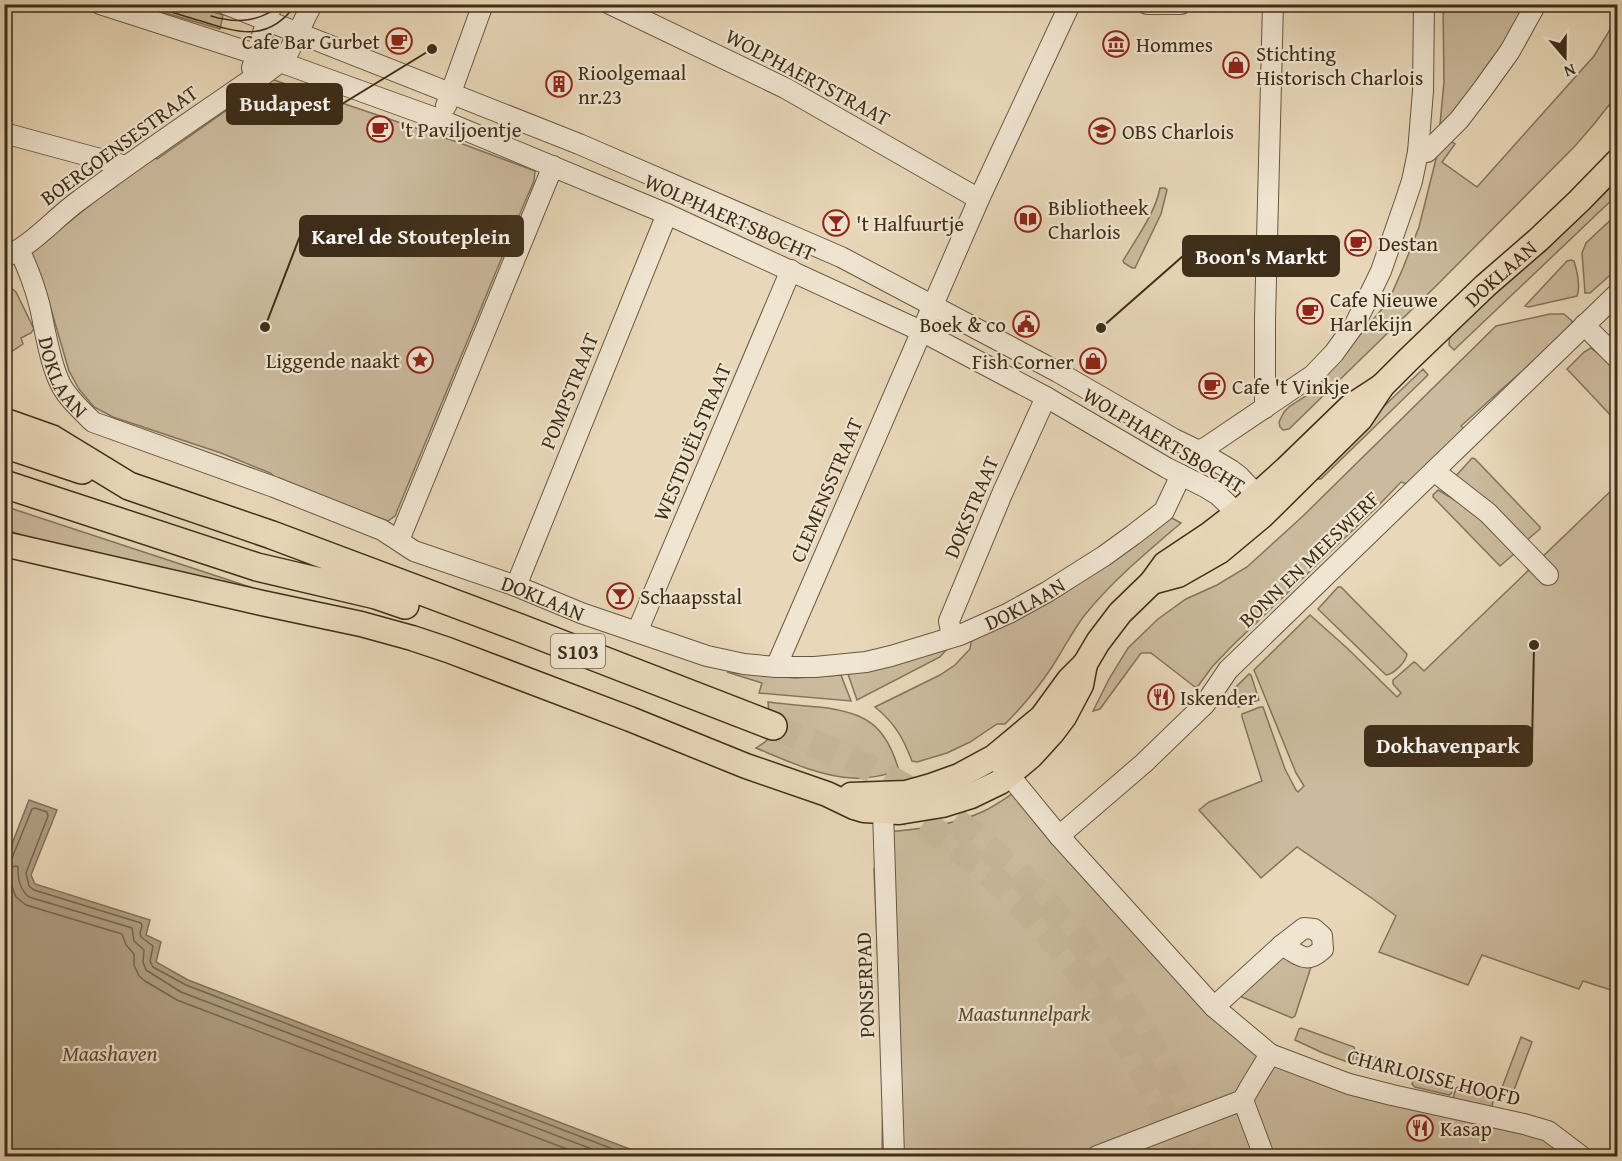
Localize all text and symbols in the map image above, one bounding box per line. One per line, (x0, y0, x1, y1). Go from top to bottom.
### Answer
street label: WOLPHAERTSTRAAT (720, 20, 896, 134)
place label: Cafe Bar Gurbet (242, 26, 381, 57)
cafe icon: Cafe Bar Gurbet (384, 26, 414, 56)
north arrow (1535, 27, 1595, 87)
museum icon: Hommes (1101, 29, 1131, 59)
place label: Hommes (1136, 29, 1213, 60)
place label: Stichting Historisch Charlois (1256, 38, 1423, 93)
shop icon: Stichting Historisch Charlois (1221, 50, 1251, 80)
place label: Rioolgemaal nr.23 (578, 57, 687, 112)
text: N (1561, 58, 1579, 84)
building icon: Rioolgemaal nr.23 (544, 69, 574, 99)
street label: BOERGOENSESTRAAT (34, 77, 204, 213)
callout: Budapest (227, 84, 342, 124)
text: Budapest (239, 87, 331, 119)
cafe icon: 't Paviljoentje (365, 114, 395, 144)
place label: 't Paviljoentje (400, 114, 522, 145)
school or university icon: OBS Charlois (1087, 116, 1117, 146)
place label: OBS Charlois (1122, 116, 1234, 147)
street label: WOLPHAERTSBOCHT (639, 165, 821, 269)
place label: Bibliotheek Charlois (1048, 192, 1149, 247)
library icon: Bibliotheek Charlois (1013, 204, 1043, 234)
bar icon: 't Halfuurtje (821, 208, 851, 238)
place label: 't Halfuurtje (856, 208, 964, 239)
callout: Karel de Stouteplein (300, 216, 523, 256)
text: Karel de Stouteplein (312, 220, 511, 252)
cafe icon: Destan (1343, 228, 1373, 258)
place label: Destan (1378, 228, 1438, 259)
street label: DOKLAAN (1457, 232, 1543, 314)
callout: Boon's Markt (1183, 236, 1339, 276)
text: Boon's Markt (1195, 240, 1327, 272)
place label: Cafe Nieuwe Harlekijn (1330, 284, 1438, 339)
cafe icon: Cafe Nieuwe Harlekijn (1295, 296, 1325, 326)
place label: Boek & co (919, 309, 1006, 340)
public building icon: Boek & co (1011, 309, 1041, 339)
street label: POMPSTRAAT (532, 328, 606, 454)
street label: DOKLAAN (31, 333, 96, 425)
place label: Liggende naakt (266, 345, 401, 376)
place icon: Liggende naakt (405, 345, 435, 375)
place label: Fish Corner (972, 346, 1074, 377)
shop icon: Fish Corner (1078, 346, 1108, 376)
street label: WESTDUËLSTRAAT (645, 358, 739, 526)
cafe icon: Cafe 't Vinkje (1197, 371, 1227, 401)
place label: Cafe 't Vinkje (1232, 371, 1350, 402)
street label: WOLPHAERTSBOCHT (1077, 379, 1251, 501)
street label: CLEMENSSTRAAT (782, 413, 871, 567)
street label: DOKSTRAAT (936, 451, 1007, 563)
street label: BONN EN MEESWERF (1232, 484, 1386, 634)
street label: DOKLAAN (497, 567, 590, 628)
street label: DOKLAAN (979, 569, 1071, 638)
bar icon: Schaapsstal (605, 581, 635, 611)
place label: Schaapsstal (640, 581, 742, 612)
road number: S103 (551, 634, 605, 668)
restaurant icon: Iskender (1146, 682, 1176, 712)
place label: Iskender (1180, 682, 1257, 713)
callout: Dokhavenpark (1365, 726, 1532, 766)
text: Dokhavenpark (1376, 729, 1520, 761)
street label: PONSERPAD (848, 931, 882, 1039)
park label: Maastunnelpark (958, 998, 1090, 1029)
water label: Maashaven (62, 1037, 158, 1069)
street label: CHARLOISSE HOOFD (1344, 1040, 1524, 1114)
restaurant icon: Kasap (1405, 1113, 1435, 1143)
place label: Kasap (1440, 1113, 1492, 1144)

